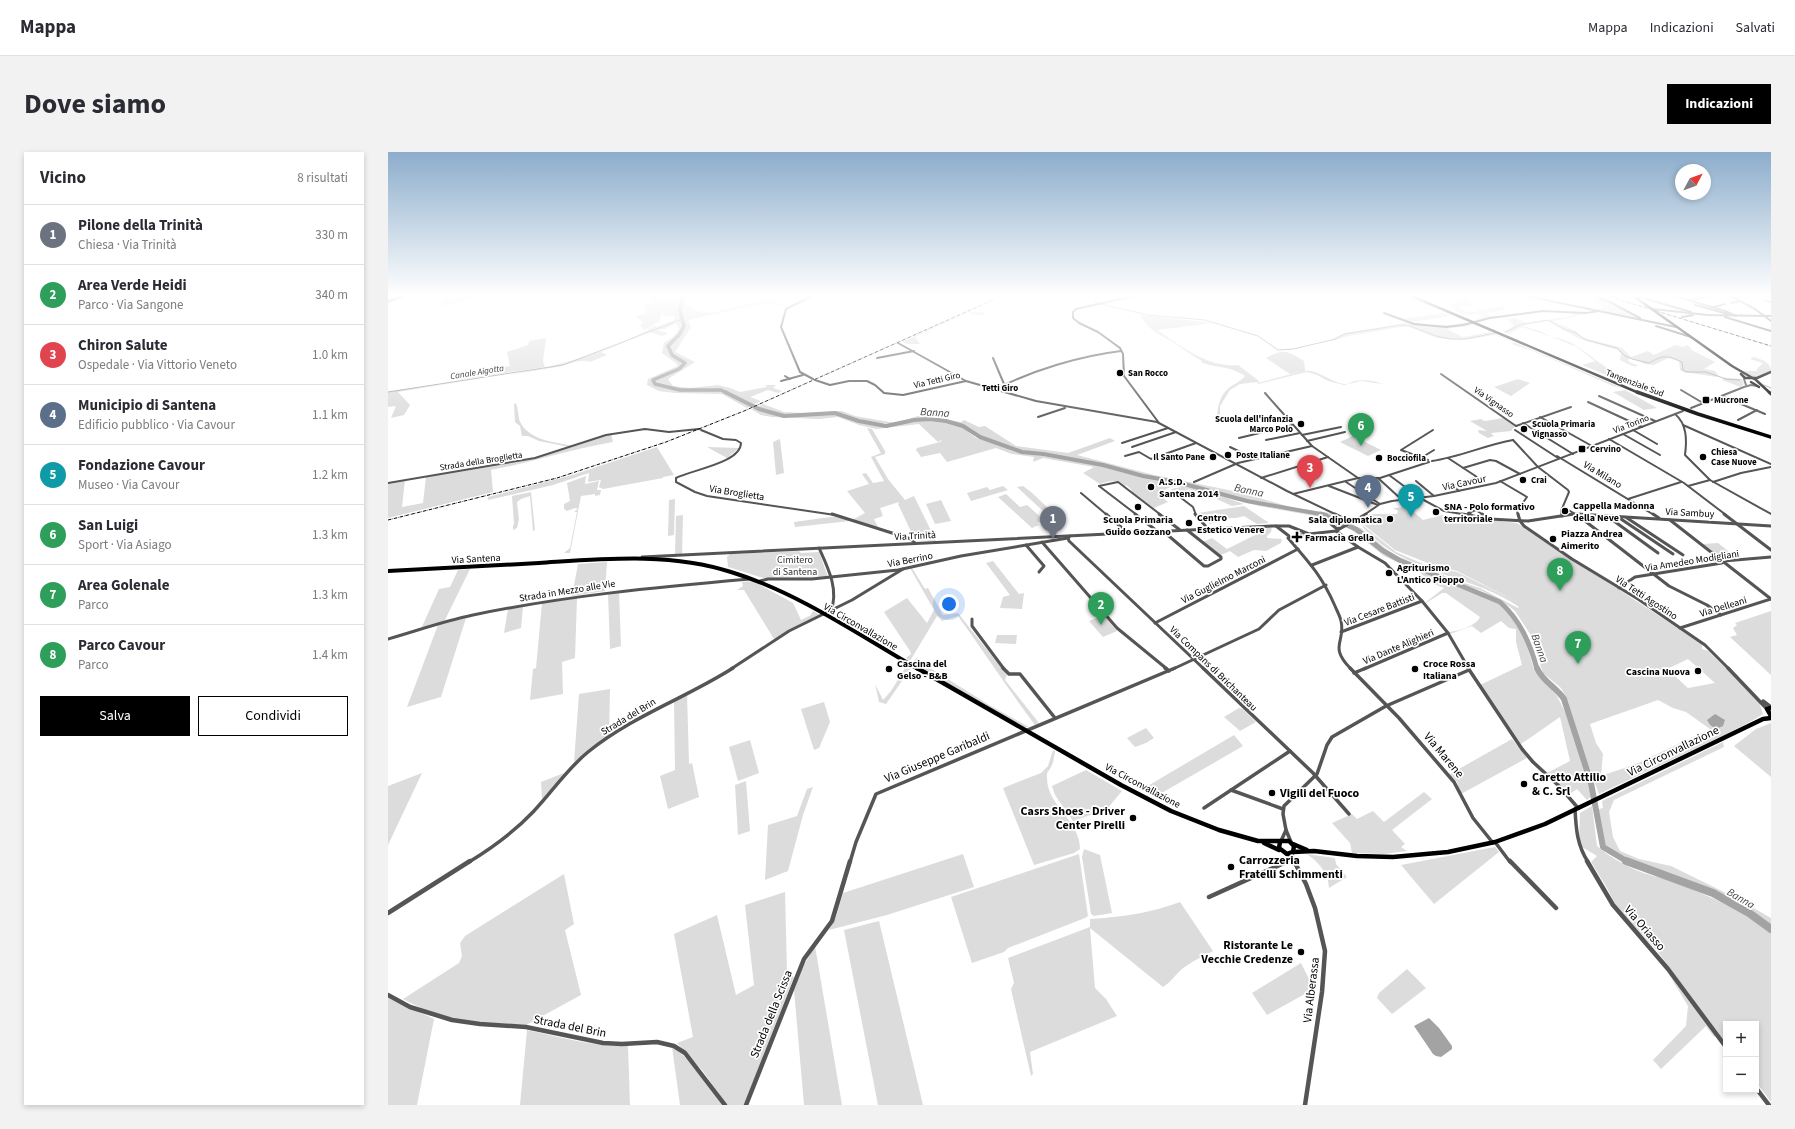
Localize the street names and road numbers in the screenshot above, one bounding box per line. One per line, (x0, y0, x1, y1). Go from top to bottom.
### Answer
street label: Tangenziale Sud (1604, 366, 1666, 401)
street label: Via Tetti Giro (913, 369, 962, 392)
street label: Via Vignasso (1471, 384, 1517, 421)
street label: Via Torino (1611, 412, 1651, 437)
street label: Strada della Broglietta (439, 449, 523, 474)
street label: Via Milano (1581, 458, 1624, 492)
street label: Via Cavour (1441, 471, 1488, 494)
street label: Via Broglietta (708, 482, 765, 504)
street label: Via Sambuy (1665, 505, 1715, 521)
street label: Via Trinità (894, 528, 936, 544)
street label: Via Amedeo Modigliani (1644, 547, 1740, 575)
street label: Via Berrino (886, 549, 934, 571)
street label: Via Santena (451, 551, 501, 567)
street label: Via Guglielmo Marconi (1179, 553, 1268, 607)
street label: Via Tetti Agostino (1613, 572, 1680, 623)
street label: Strada in Mezzo alle Vie (518, 576, 616, 605)
street label: Via Cesare Battisti (1342, 590, 1417, 630)
street label: Via Delleani (1698, 593, 1749, 621)
street label: Via Circonvallazione (821, 600, 900, 654)
street label: Via Compans di Brichanteau (1166, 623, 1260, 714)
street label: Via Dante Alighieri (1361, 626, 1436, 668)
street label: Strada del Brin (598, 695, 659, 739)
street label: Via Circonvallazione (1624, 722, 1722, 781)
street label: Via Giuseppe Garibaldi (882, 728, 993, 787)
street label: Via Marene (1419, 729, 1468, 782)
street label: Via Circonvallazione (1102, 760, 1183, 812)
street label: Via Oriasso (1620, 902, 1669, 955)
street label: Via Alberassa (1299, 956, 1324, 1024)
street label: Strada della Scissa (746, 968, 797, 1061)
street label: Strada del Brin (532, 1011, 608, 1042)

